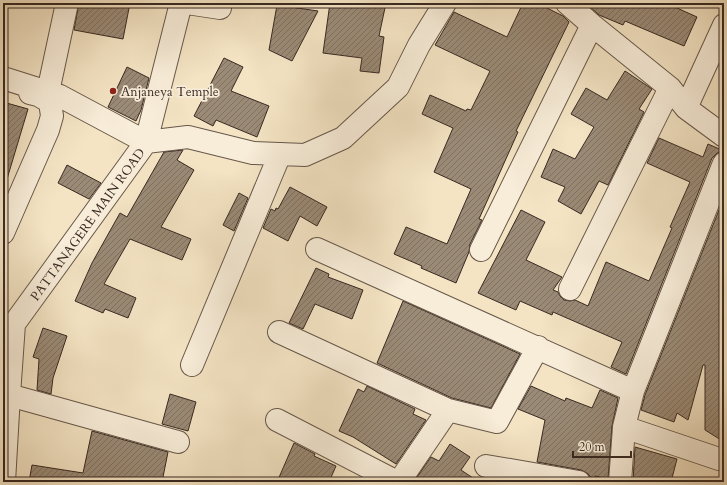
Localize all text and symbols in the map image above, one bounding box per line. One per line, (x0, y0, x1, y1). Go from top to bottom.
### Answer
place label: Anjaneya Temple (121, 83, 219, 101)
marker: Anjaneya Temple (108, 86, 118, 96)
street label: PATTANAGERE MAIN ROAD (26, 144, 149, 305)
scale bar (573, 433, 631, 459)
text: 20 m (579, 439, 606, 455)

